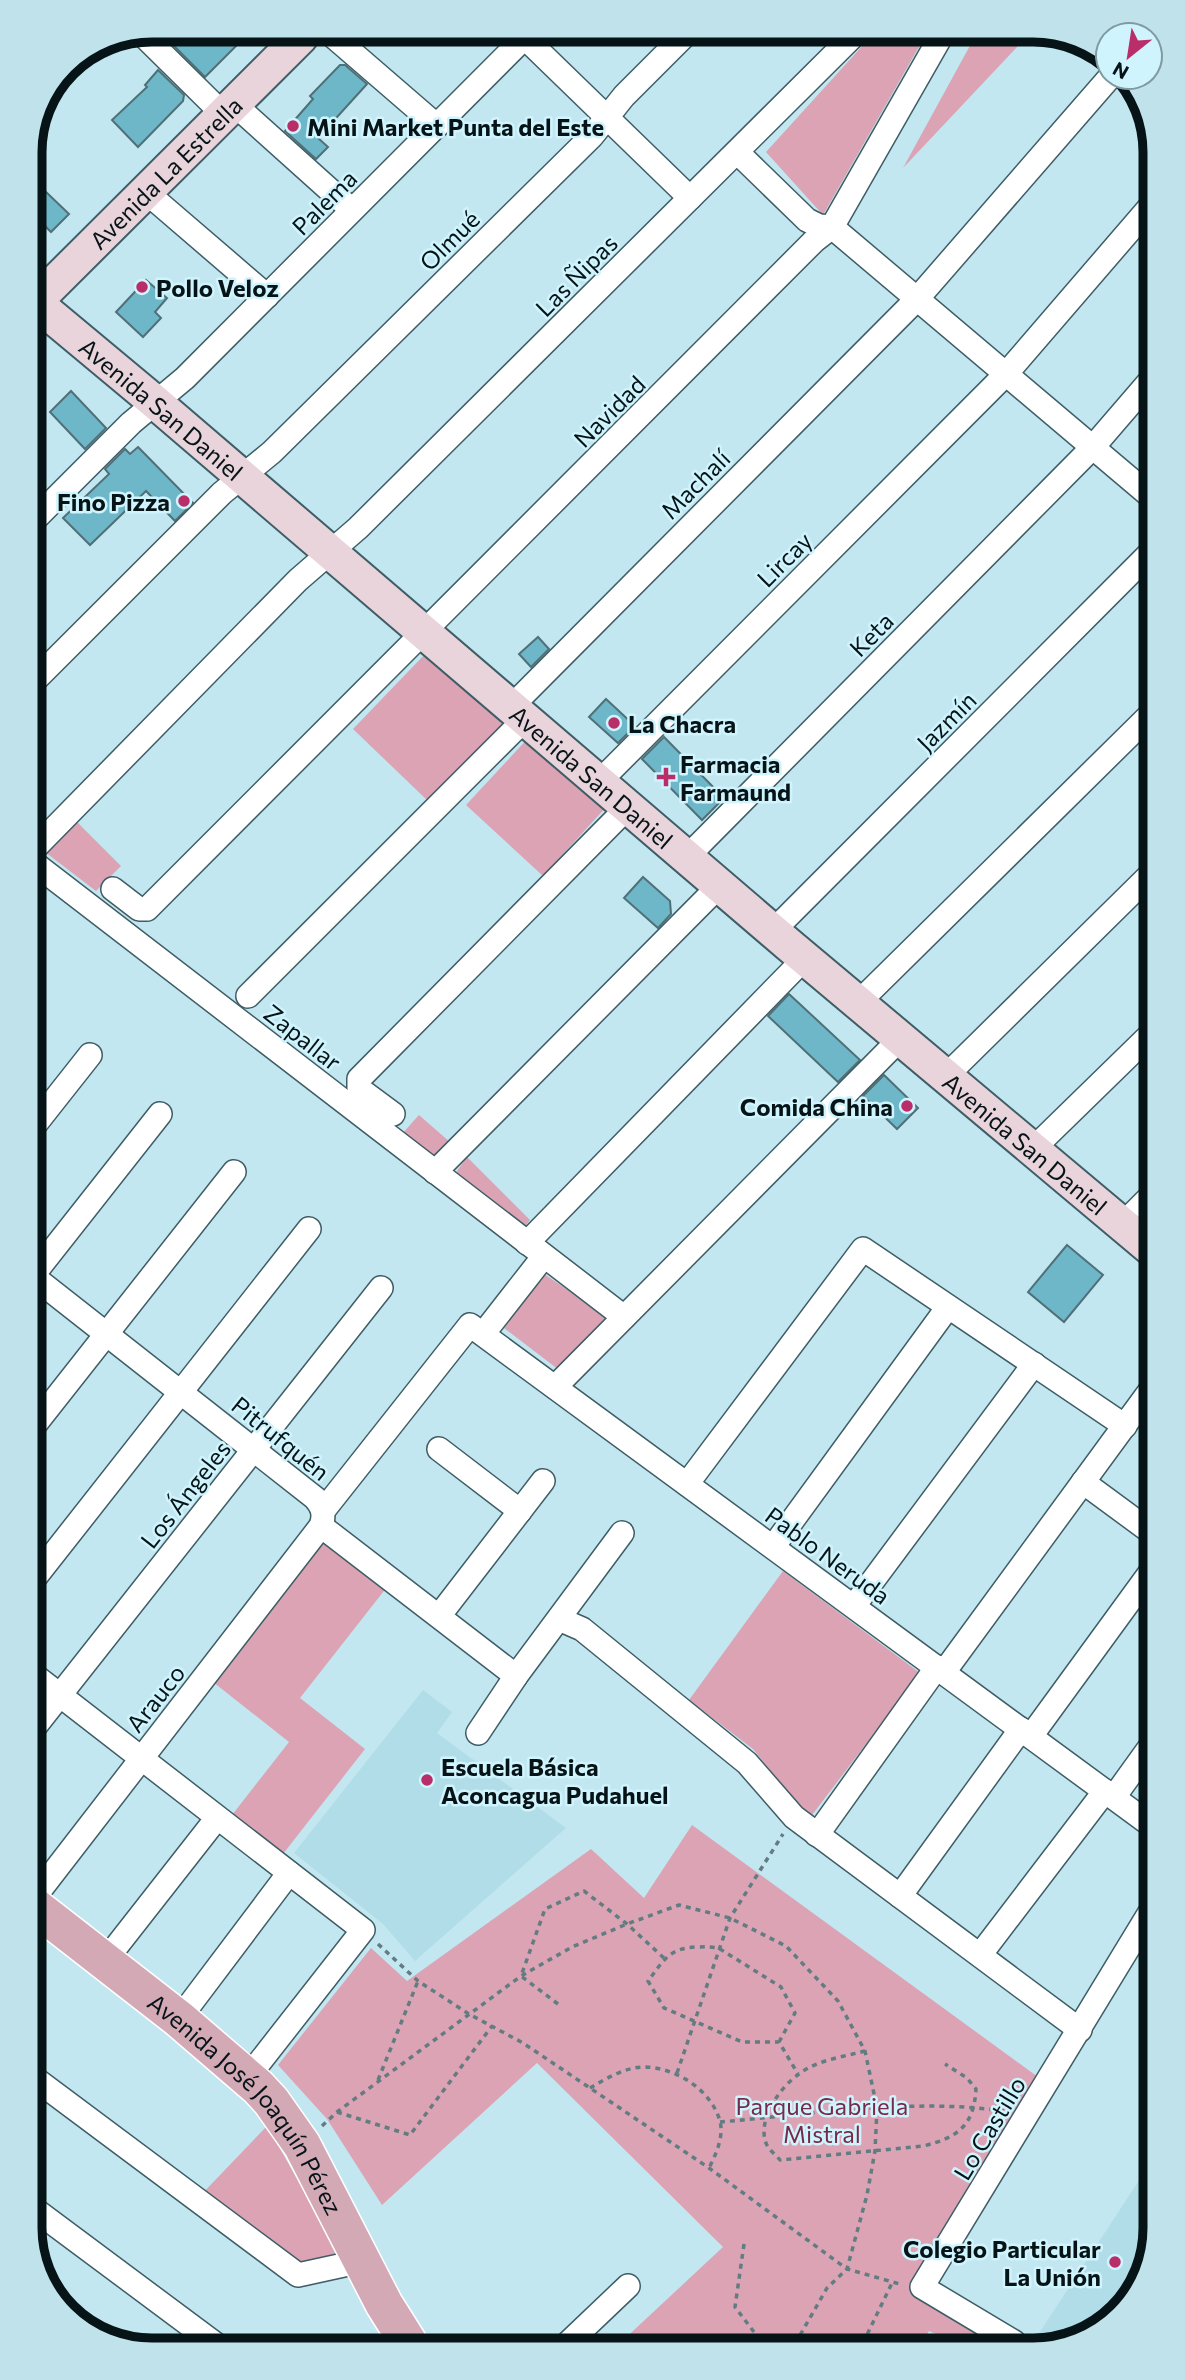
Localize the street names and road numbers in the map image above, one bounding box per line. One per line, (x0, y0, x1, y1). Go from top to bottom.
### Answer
street label: Avenida La Estrella (83, 90, 248, 254)
street label: Palema (286, 164, 362, 240)
street label: Olmué (413, 204, 485, 276)
street label: Las Ñipas (529, 228, 623, 322)
street label: Avenida San Daniel (74, 331, 249, 486)
street label: Navidad (567, 369, 651, 453)
street label: Machalí (654, 443, 736, 525)
street label: Lircay (751, 526, 817, 592)
street label: Keta (843, 606, 899, 662)
street label: Jazmín (910, 685, 982, 757)
street label: Avenida San Daniel (505, 699, 679, 854)
street label: Zapallar (259, 998, 348, 1076)
street label: Avenida San Daniel (938, 1066, 1113, 1220)
street label: Pitrufquén (226, 1390, 336, 1486)
street label: Los Ángeles (134, 1434, 236, 1554)
street label: Pablo Neruda (760, 1500, 896, 1610)
street label: Arauco (120, 1658, 190, 1738)
street label: Avenida José Joaquín Pérez (143, 1986, 350, 2219)
street label: Lo Castillo (947, 2071, 1031, 2185)

